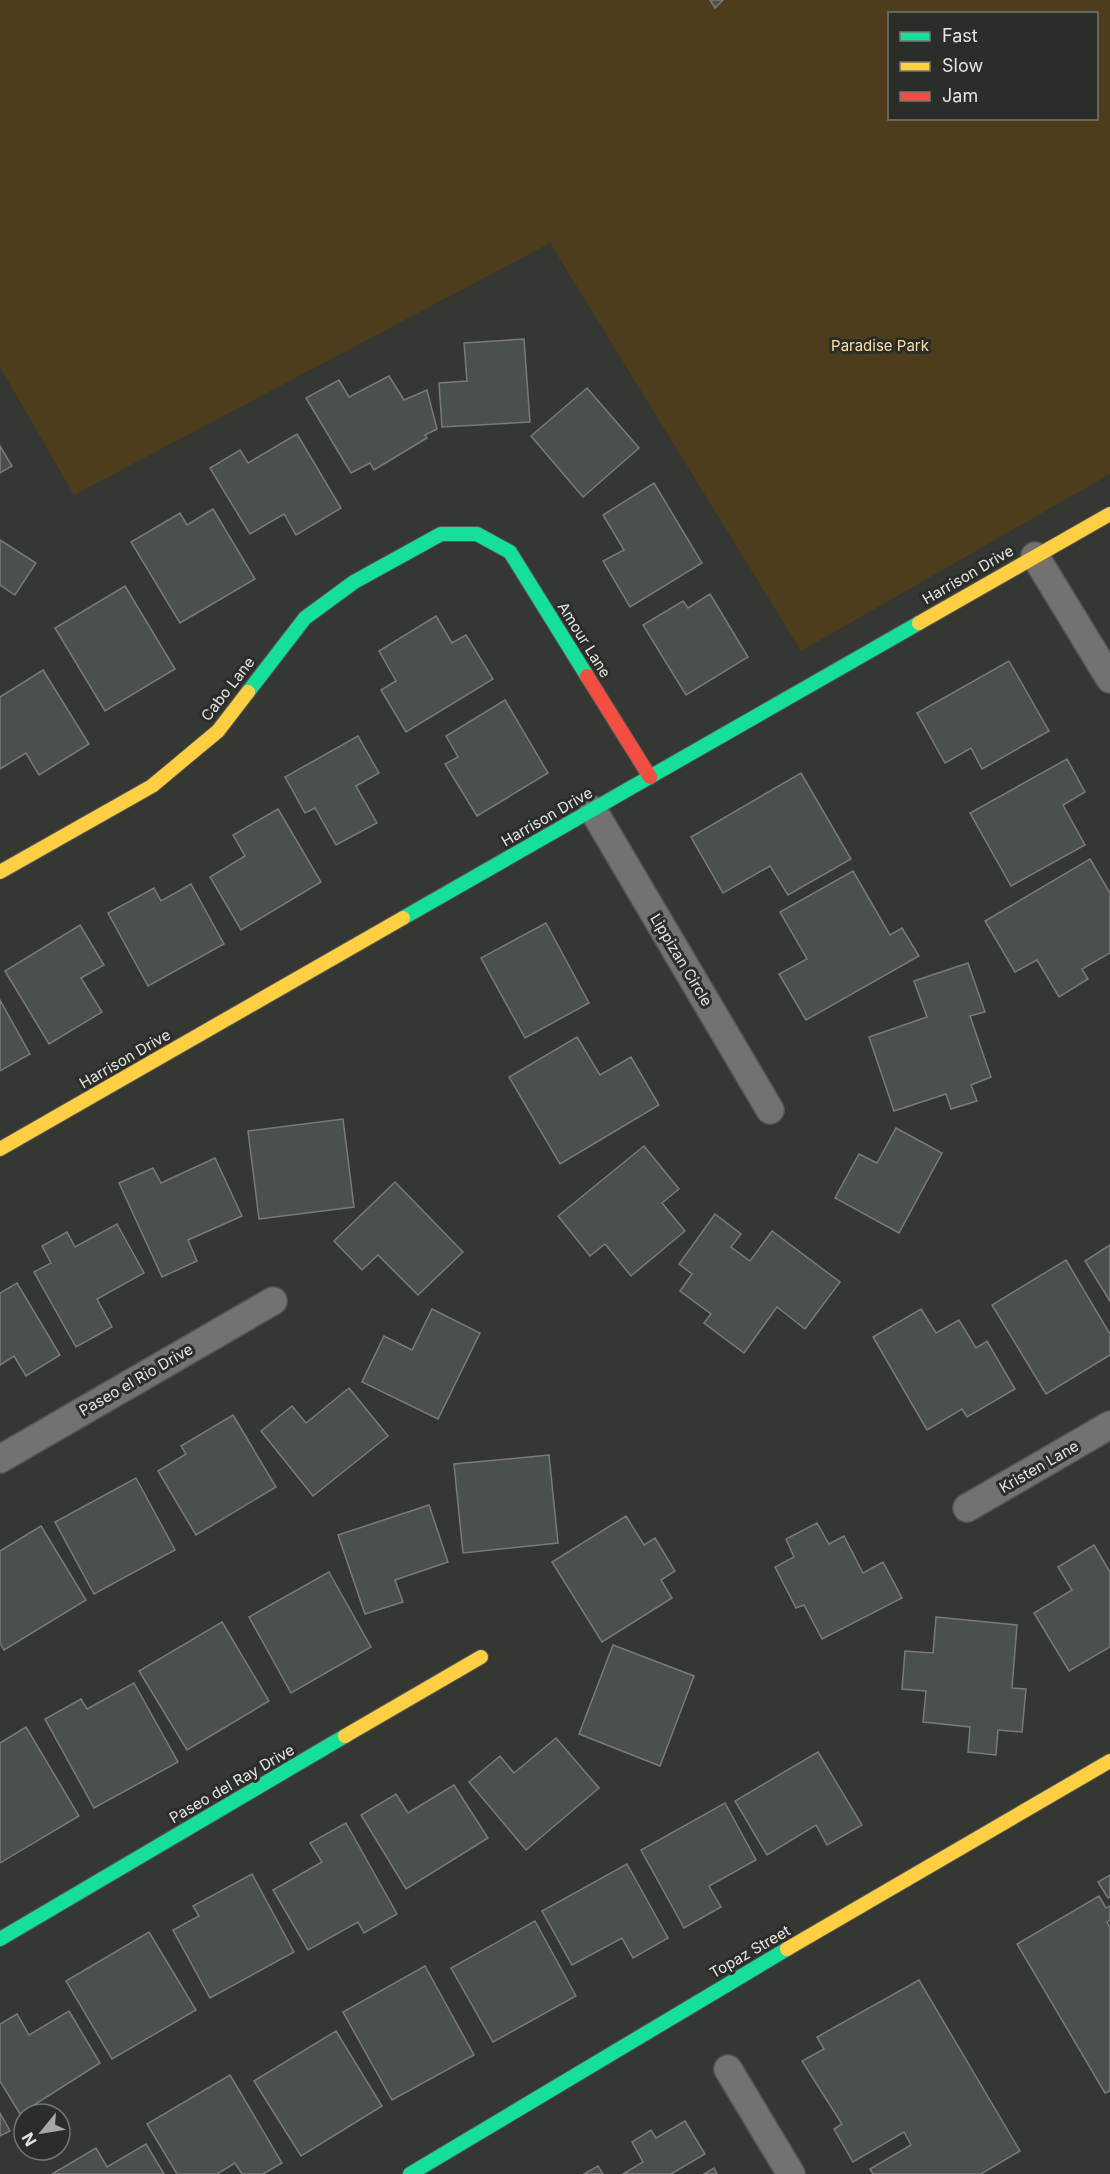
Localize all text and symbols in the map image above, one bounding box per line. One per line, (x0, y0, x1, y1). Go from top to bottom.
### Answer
legend (888, 12, 1098, 120)
text: Fast (942, 25, 978, 46)
text: Slow (942, 55, 983, 76)
text: Jam (942, 85, 978, 106)
park label: Paradise Park (831, 336, 930, 355)
street label: Harrison Drive (919, 541, 1017, 608)
street label: Amour Lane (554, 598, 615, 681)
street label: Cabo Lane (197, 653, 259, 725)
street label: Harrison Drive (498, 783, 596, 850)
street label: Lippizan Circle (646, 910, 717, 1010)
street label: Harrison Drive (76, 1025, 174, 1092)
street label: Paseo el Rio Drive (75, 1339, 196, 1420)
street label: Kristen Lane (996, 1436, 1082, 1497)
street label: Paseo del Ray Drive (166, 1740, 298, 1827)
street label: Topaz Street (706, 1921, 794, 1982)
north arrow (12, 2102, 72, 2162)
text: N (17, 2129, 41, 2150)

